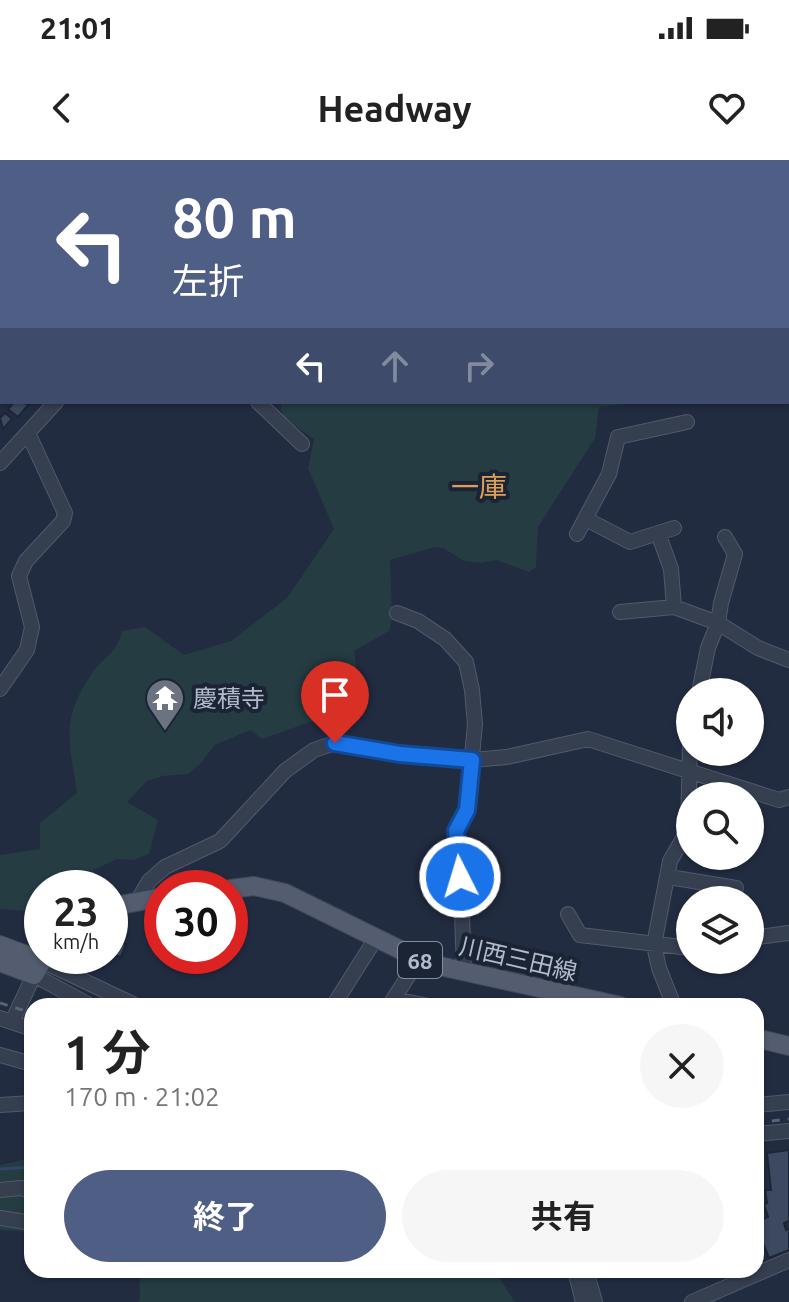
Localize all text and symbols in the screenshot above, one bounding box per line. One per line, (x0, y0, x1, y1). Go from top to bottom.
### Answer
text: 21:01 (40, 11, 115, 45)
icon: back (40, 86, 84, 130)
icon: heart (705, 86, 749, 130)
text: Headway (317, 88, 472, 129)
text: 80 m (172, 186, 297, 249)
icon: left (40, 192, 144, 296)
text: 左折 (172, 260, 244, 301)
icon: left (289, 344, 333, 388)
icon: ahead (373, 344, 417, 388)
icon: right (457, 344, 501, 388)
district label: 一庫 (451, 471, 507, 502)
pin (301, 661, 369, 743)
icon: arrive (313, 673, 357, 717)
temple icon: 慶積寺 (144, 677, 186, 732)
map controls (676, 678, 764, 974)
button: sound (676, 678, 764, 766)
place label: 慶積寺 (193, 685, 265, 712)
button: search (676, 782, 764, 870)
position arrow (418, 835, 502, 919)
speed limit sign: 30 (144, 870, 248, 974)
button: layers (676, 886, 764, 974)
text: 23 (53, 889, 99, 934)
text: km/h (53, 930, 99, 953)
street label: 川西三田線 (457, 932, 579, 986)
road number: 68 (398, 942, 442, 978)
button: close (640, 1024, 724, 1108)
text: 1 分 (64, 1025, 150, 1079)
text: 170 m · 21:02 (64, 1082, 220, 1111)
button: 終了 (64, 1170, 386, 1262)
button: 共有 (402, 1170, 724, 1262)

